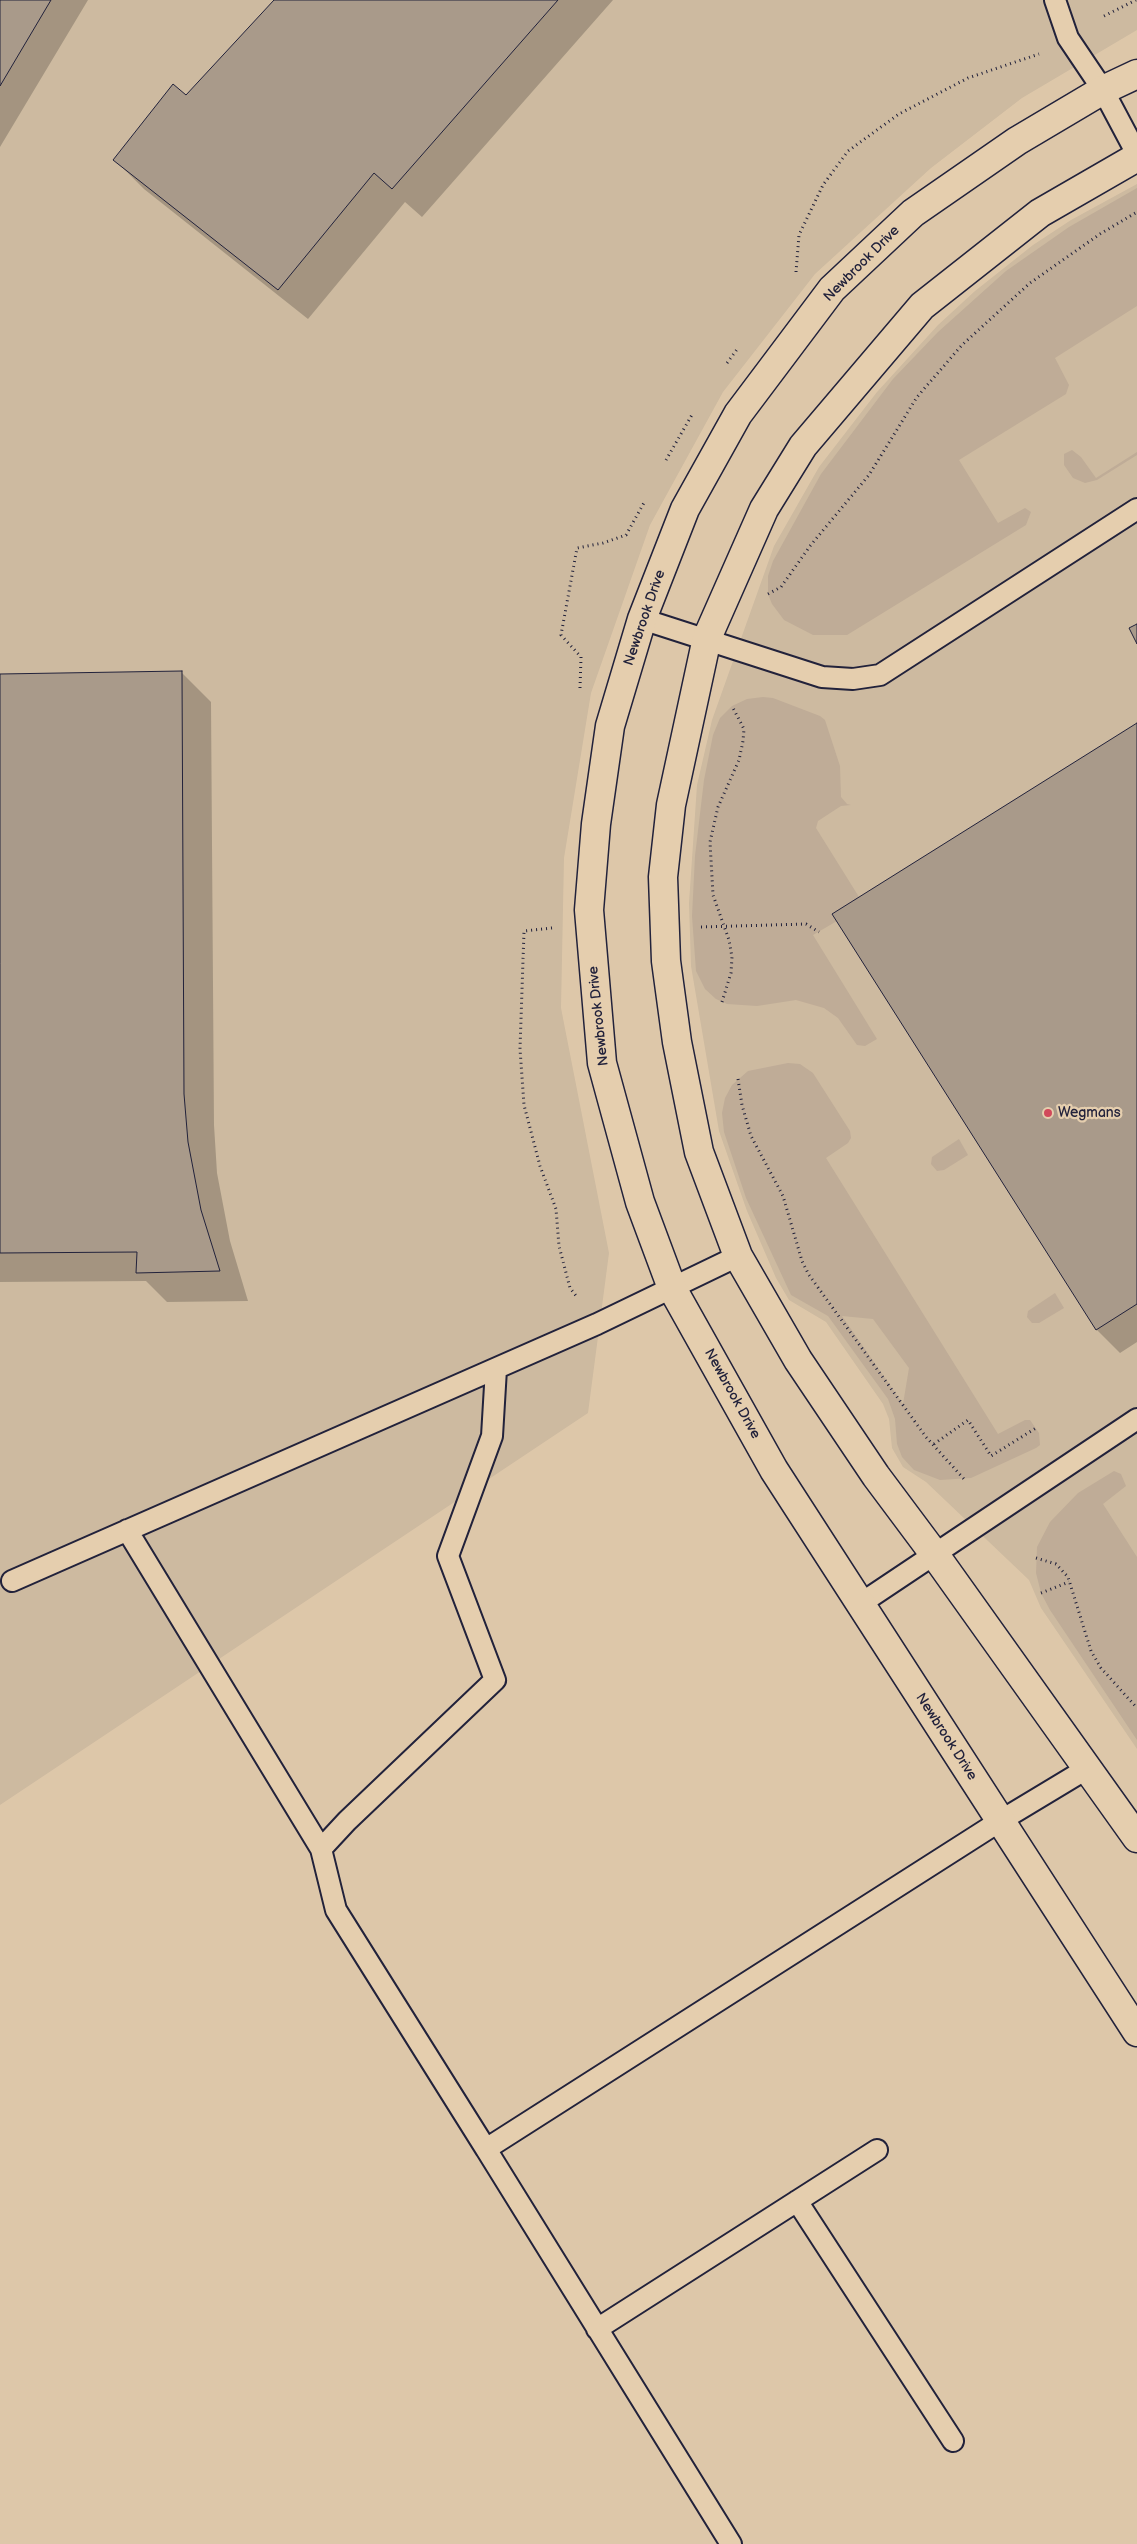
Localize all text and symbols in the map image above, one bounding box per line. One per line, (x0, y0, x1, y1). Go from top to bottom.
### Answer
street label: Newbrook Drive (821, 223, 903, 305)
street label: Newbrook Drive (621, 568, 669, 668)
street label: Newbrook Drive (585, 965, 613, 1067)
place label: Wegmans (1058, 1105, 1121, 1121)
marker: Wegmans (1042, 1107, 1054, 1119)
street label: Newbrook Drive (700, 1346, 764, 1442)
street label: Newbrook Drive (912, 1690, 980, 1784)

